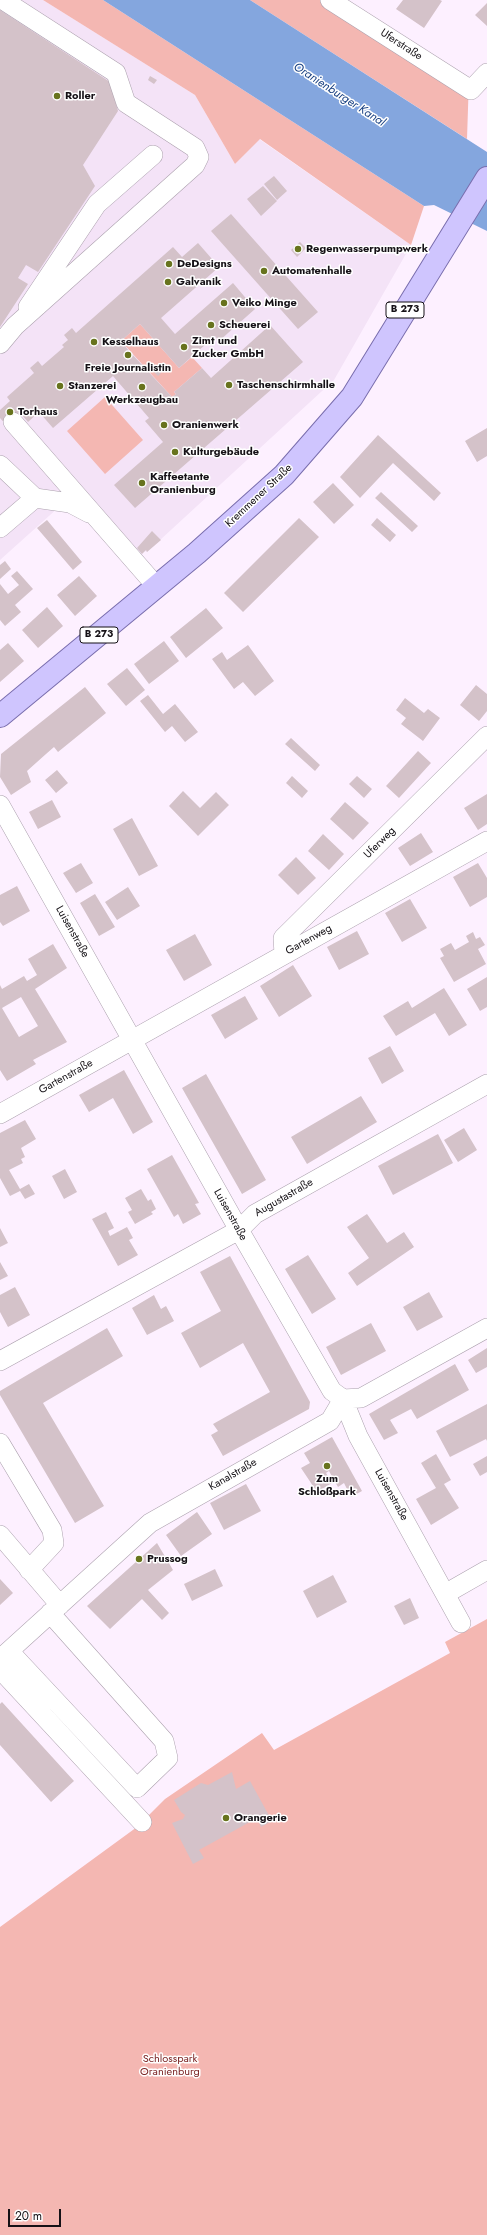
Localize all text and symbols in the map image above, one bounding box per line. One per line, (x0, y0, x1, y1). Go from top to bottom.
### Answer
street label: Uferstraße (377, 27, 425, 63)
water label: Oranienburger Kanal (290, 60, 388, 130)
place label: Roller (65, 89, 95, 103)
marker: Roller (52, 91, 62, 101)
place label: Regenwasserpumpwerk (306, 242, 428, 256)
marker: Regenwasserpumpwerk (293, 244, 303, 254)
place label: DeDesigns (177, 257, 232, 271)
marker: DeDesigns (164, 259, 174, 269)
place label: Automatenhalle (272, 264, 352, 278)
marker: Automatenhalle (259, 266, 269, 276)
place label: Galvanik (176, 275, 221, 289)
marker: Galvanik (163, 277, 173, 287)
place label: Veiko Minge (232, 296, 297, 310)
marker: Veiko Minge (219, 298, 229, 308)
road number: B 273 (386, 302, 424, 318)
place label: Scheuerei (219, 318, 270, 332)
marker: Scheuerei (206, 320, 216, 330)
place label: Zimt und Zucker GmbH (192, 334, 264, 360)
place label: Kesselhaus (102, 335, 158, 349)
marker: Kesselhaus (89, 337, 99, 347)
marker: Zimt und Zucker GmbH (179, 342, 189, 352)
marker: Freie Journalistin (123, 350, 133, 360)
place label: Freie Journalistin (85, 361, 171, 375)
place label: Taschenschirmhalle (237, 378, 335, 392)
place label: Stanzerei (68, 379, 116, 393)
marker: Taschenschirmhalle (224, 380, 234, 390)
marker: Stanzerei (55, 381, 65, 391)
marker: Werkzeugbau (137, 382, 147, 392)
place label: Werkzeugbau (106, 393, 178, 407)
place label: Torhaus (18, 405, 58, 419)
marker: Torhaus (5, 407, 15, 417)
place label: Oranienwerk (172, 418, 239, 432)
marker: Oranienwerk (159, 420, 169, 430)
place label: Kulturgebäude (183, 445, 259, 459)
marker: Kulturgebäude (170, 447, 180, 457)
street label: Kremmener Straße (223, 462, 295, 530)
place label: Kaffeetante Oranienburg (150, 470, 216, 496)
marker: Kaffeetante Oranienburg (137, 478, 147, 488)
road number: B 273 (80, 627, 118, 643)
street label: Uferweg (362, 825, 398, 861)
street label: Luisenstraße (52, 904, 92, 960)
street label: Gartenweg (284, 922, 334, 958)
street label: Gartenstraße (37, 1057, 95, 1097)
street label: Augustastraße (252, 1176, 316, 1220)
street label: Luisenstraße (210, 1187, 250, 1243)
street label: Kanalstraße (207, 1456, 259, 1494)
marker: Zum Schloßpark (322, 1461, 332, 1471)
street label: Luisenstraße (371, 1467, 411, 1523)
place label: Zum Schloßpark (298, 1472, 356, 1498)
place label: Prussog (147, 1552, 188, 1566)
marker: Prussog (134, 1554, 144, 1564)
place label: Orangerie (234, 1811, 287, 1825)
marker: Orangerie (221, 1813, 231, 1823)
park label: Schlosspark Oranienburg (140, 2052, 200, 2078)
scale bar (10, 2201, 63, 2227)
text: 20 m (15, 2207, 42, 2225)

